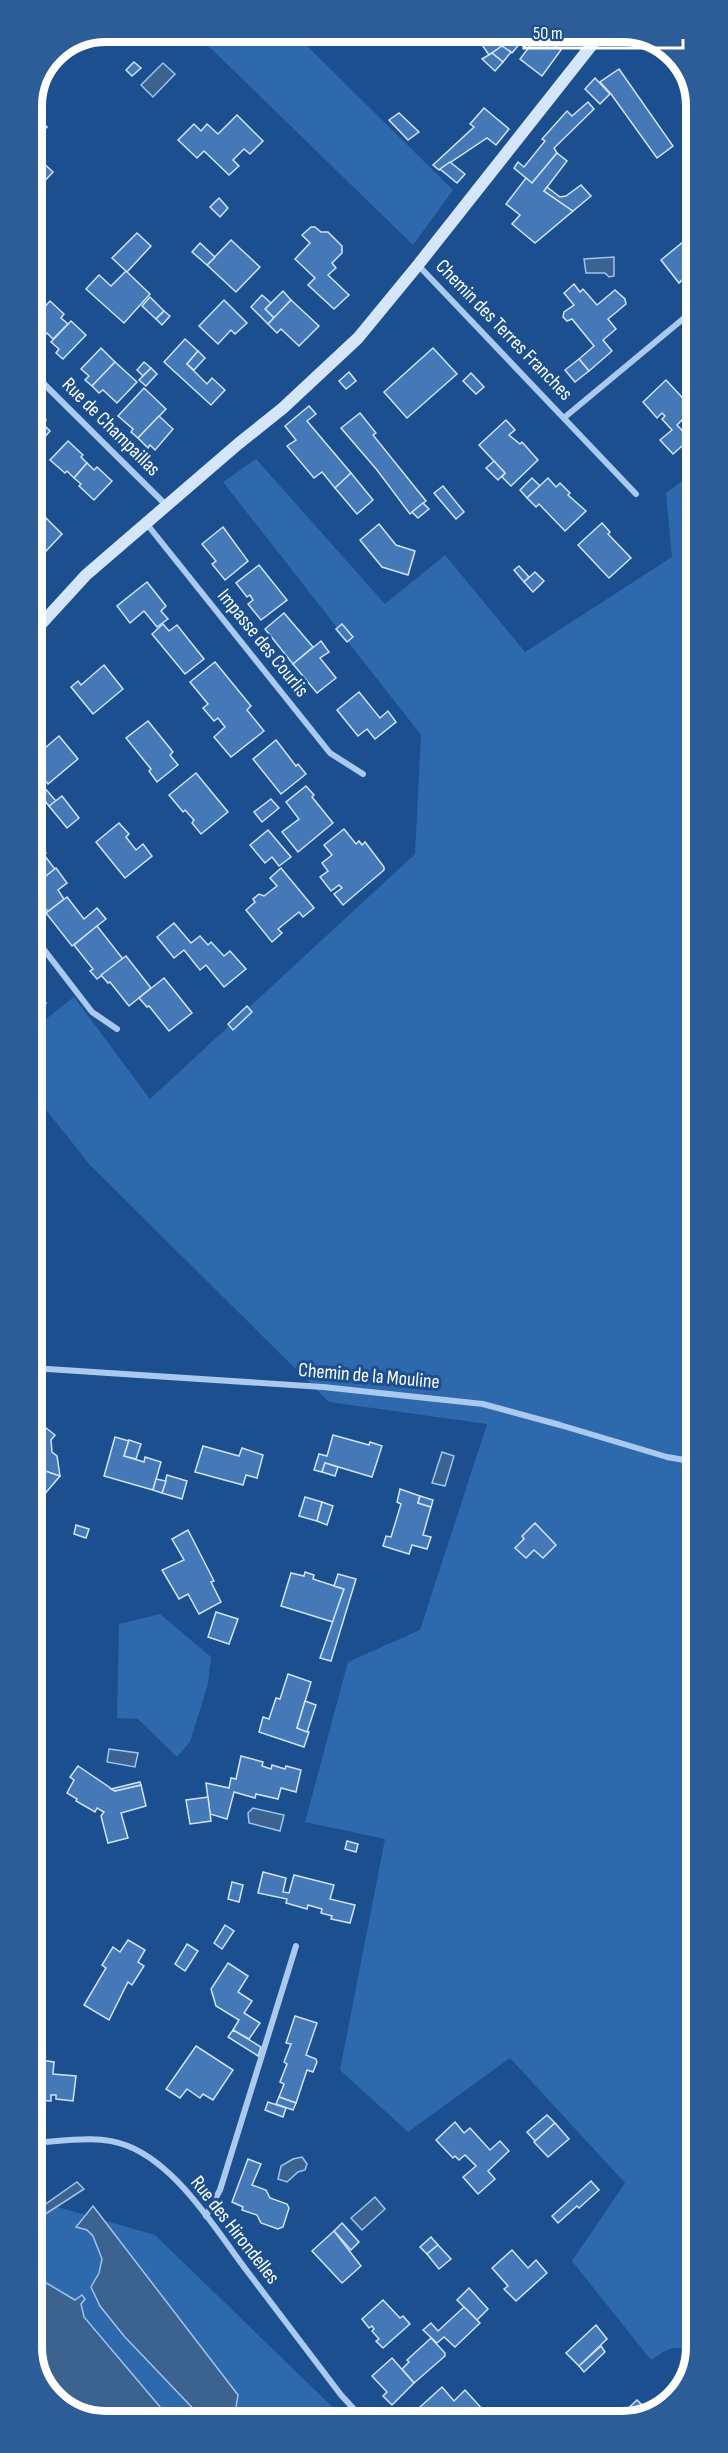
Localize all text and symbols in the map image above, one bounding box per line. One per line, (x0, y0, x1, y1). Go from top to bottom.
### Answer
scale bar (524, 12, 683, 50)
text: 50 m (533, 23, 563, 44)
street label: Chemin des Terres Franches (430, 254, 578, 406)
street label: Rue de Champaillas (57, 373, 165, 481)
street label: Impasse des Courlis (212, 584, 314, 702)
street label: Chemin de la Mouline (297, 1358, 441, 1394)
street label: Rue des Hirondelles (185, 2171, 285, 2289)

